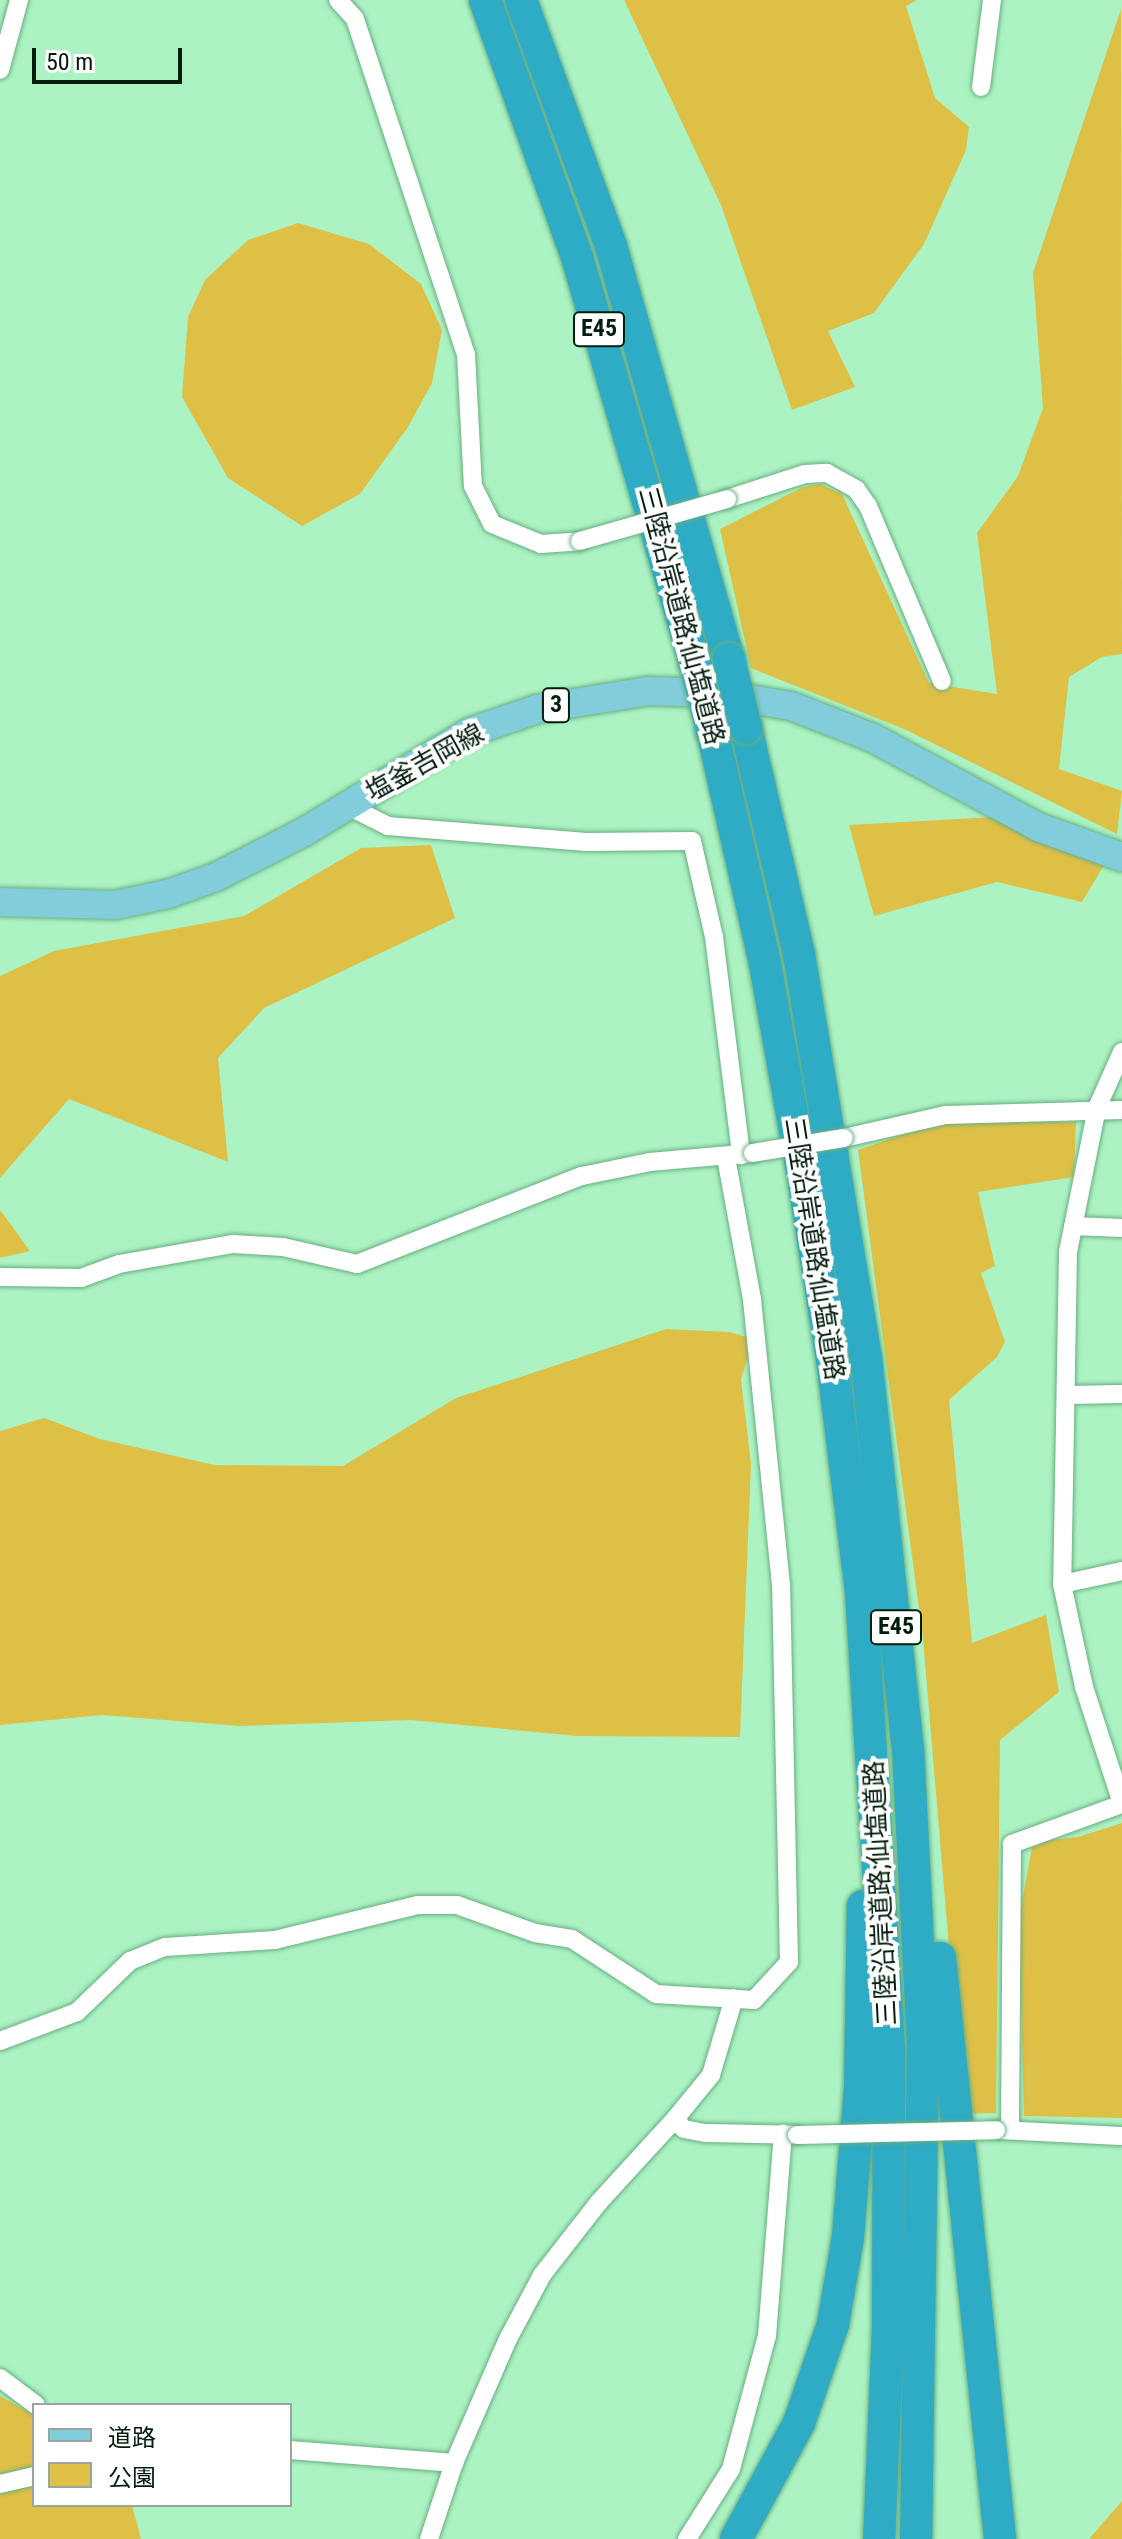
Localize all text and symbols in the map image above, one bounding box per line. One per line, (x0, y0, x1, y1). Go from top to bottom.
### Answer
scale bar (36, 32, 186, 82)
text: 50 m (46, 48, 93, 76)
road number: E45 (571, 309, 627, 349)
street label: 三陸沿岸道路;仙塩道路 (632, 484, 730, 748)
road number: 3 (540, 685, 572, 725)
street label: 塩釜吉岡線 (361, 718, 489, 808)
street label: 三陸沿岸道路;仙塩道路 (778, 1116, 850, 1382)
road number: E45 (868, 1607, 924, 1647)
street label: 三陸沿岸道路;仙塩道路 (858, 1760, 904, 2026)
legend (32, 2403, 292, 2507)
text: 道路 (108, 2424, 156, 2452)
text: 公園 (108, 2464, 156, 2492)

